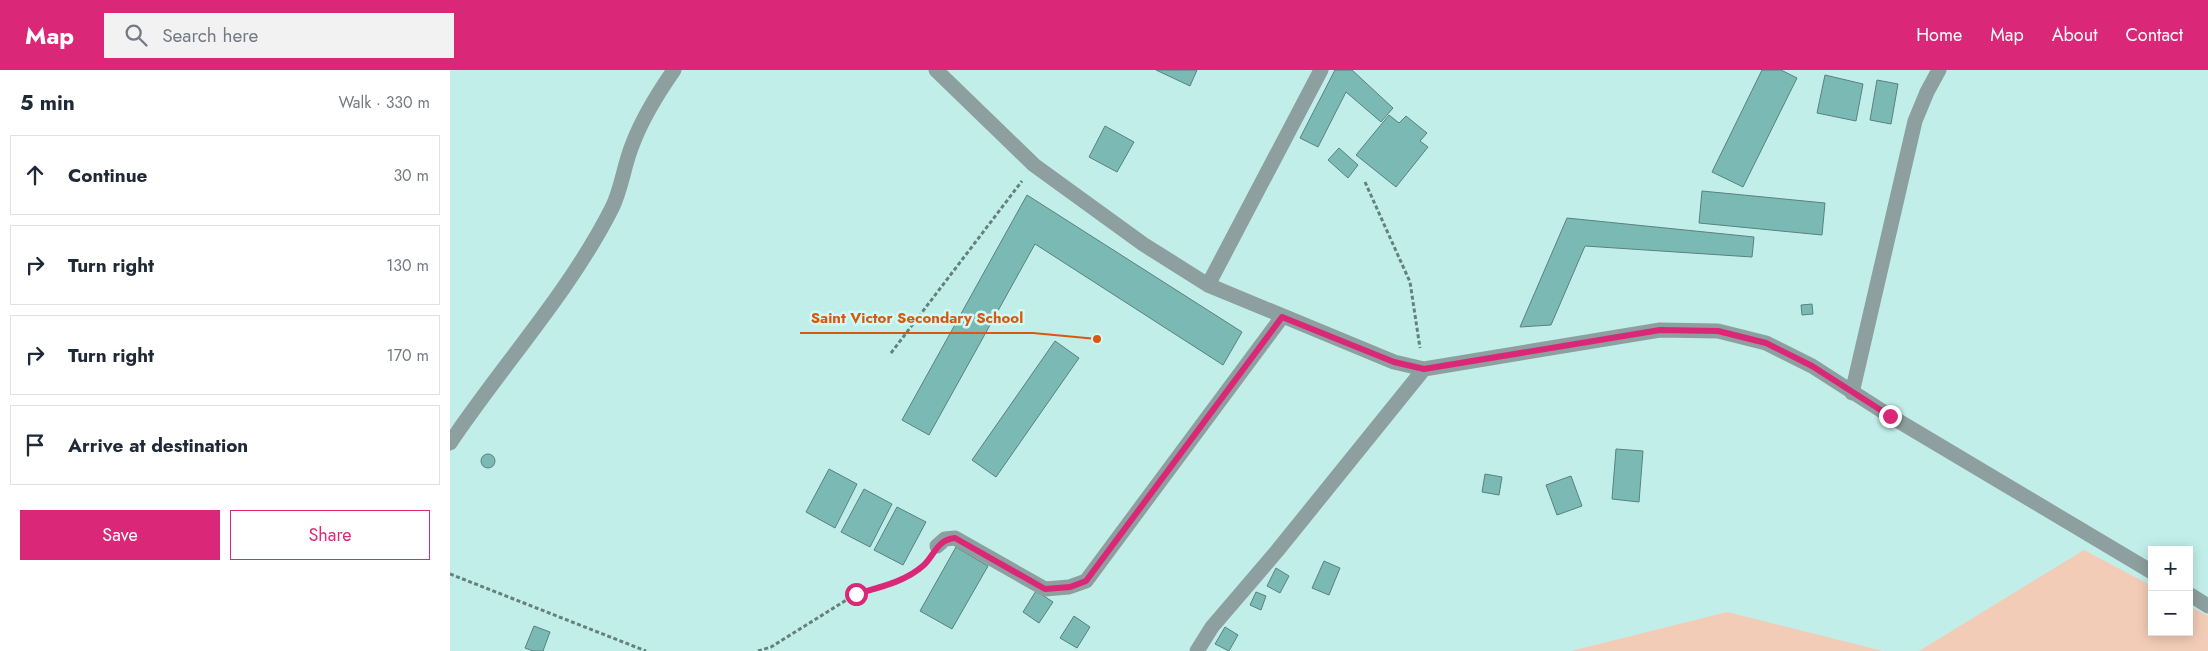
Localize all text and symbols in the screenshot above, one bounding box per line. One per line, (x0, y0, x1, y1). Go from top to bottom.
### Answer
search box (104, 13, 454, 58)
text: Map (25, 18, 74, 53)
icon: search (122, 21, 150, 49)
text: Search here (162, 22, 258, 49)
text: Home (1916, 22, 1962, 48)
text: Map (1990, 22, 2024, 48)
text: About (2052, 22, 2097, 48)
text: Contact (2125, 22, 2183, 48)
text: 5 min (20, 88, 75, 118)
text: Walk · 330 m (339, 91, 430, 114)
icon: ahead (21, 161, 49, 189)
text: Continue (68, 162, 147, 189)
text: 30 m (393, 164, 429, 187)
icon: right (21, 251, 49, 279)
text: Turn right (68, 252, 154, 279)
text: 130 m (386, 254, 429, 277)
callout: Saint Victor Secondary School (800, 303, 1033, 333)
text: Saint Victor Secondary School (811, 307, 1023, 329)
icon: right (21, 341, 49, 369)
text: Turn right (68, 342, 154, 369)
text: 170 m (387, 344, 429, 367)
route end (1879, 405, 1902, 428)
icon: arrive (21, 431, 49, 459)
text: Arrive at destination (68, 432, 248, 459)
button: Save (20, 510, 220, 560)
button: Share (230, 510, 430, 560)
map controls (2148, 546, 2193, 636)
button: + (2148, 546, 2193, 591)
route start (845, 583, 868, 606)
button: − (2148, 591, 2193, 636)

